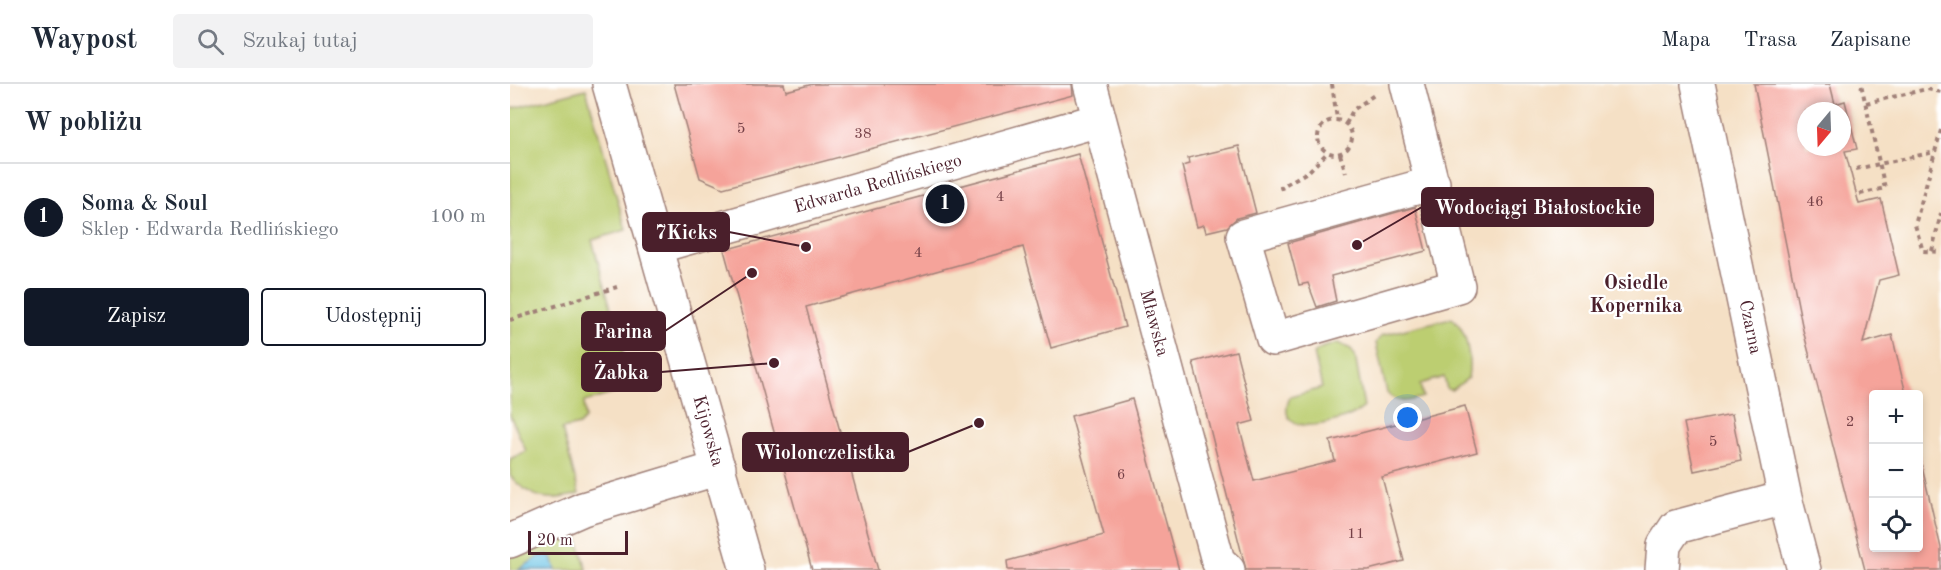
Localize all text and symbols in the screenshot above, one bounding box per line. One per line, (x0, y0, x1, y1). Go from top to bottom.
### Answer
search box (173, 14, 593, 68)
icon: search (194, 25, 227, 58)
text: Waypost (30, 27, 137, 55)
text: Szukaj tutaj (242, 30, 358, 52)
text: Mapa (1661, 30, 1710, 51)
text: Trasa (1743, 30, 1797, 51)
text: Zapisane (1830, 30, 1911, 51)
north arrow (1797, 102, 1851, 156)
text: W pobliżu (24, 110, 142, 136)
house number: 5 (737, 122, 745, 137)
house number: 38 (854, 127, 872, 142)
street label: Edwarda Redlińskiego (792, 151, 964, 217)
pin: 1 (926, 182, 964, 226)
callout: Wodociągi Białostockie (1422, 188, 1653, 226)
house number: 4 (996, 190, 1004, 205)
text: Soma & Soul (81, 193, 208, 215)
house number: 46 (1806, 195, 1824, 210)
text: Wodociągi Białostockie (1435, 199, 1641, 219)
text: 1 (38, 207, 49, 227)
text: 100 m (430, 207, 486, 227)
callout: 7Kicks (643, 213, 729, 251)
text: Sklep · Edwarda Redlińskiego (81, 220, 339, 240)
text: 7Kicks (655, 224, 717, 244)
house number: 4 (914, 246, 922, 261)
district label: Osiedle Kopernika (1590, 274, 1682, 317)
button: Zapisz (24, 288, 249, 346)
button: Udostępnij (261, 288, 486, 346)
street label: Mławska (1136, 288, 1172, 359)
street label: Czarna (1735, 298, 1765, 356)
callout: Farina (582, 312, 665, 350)
text: Farina (594, 323, 652, 343)
callout: Żabka (582, 353, 661, 391)
text: Żabka (593, 360, 649, 384)
map controls (1869, 390, 1923, 552)
button: + (1869, 390, 1923, 444)
street label: Kijowska (689, 393, 727, 469)
your location (1393, 403, 1422, 432)
house number: 2 (1846, 415, 1854, 430)
callout: Wiolonczelistka (743, 433, 908, 471)
house number: 5 (1709, 435, 1717, 450)
text: Wiolonczelistka (755, 444, 895, 464)
button: − (1869, 444, 1923, 498)
house number: 6 (1117, 468, 1125, 483)
button: locate (1869, 498, 1923, 552)
house number: 11 (1347, 527, 1365, 542)
scale bar (528, 528, 628, 556)
text: 20 m (537, 533, 573, 549)

